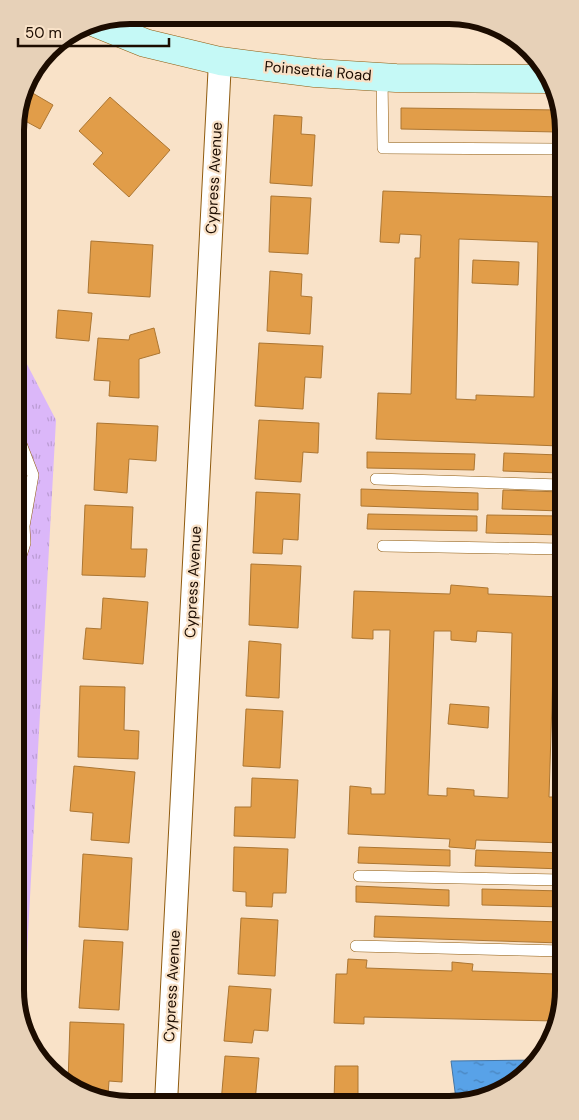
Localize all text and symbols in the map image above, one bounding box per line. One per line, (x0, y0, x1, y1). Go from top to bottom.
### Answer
scale bar (18, 15, 169, 47)
text: 50 m (25, 23, 62, 43)
street label: Poinsettia Road (264, 56, 372, 86)
street label: Cypress Avenue (201, 121, 227, 235)
street label: Cypress Avenue (180, 525, 206, 639)
street label: Cypress Avenue (159, 929, 185, 1043)

